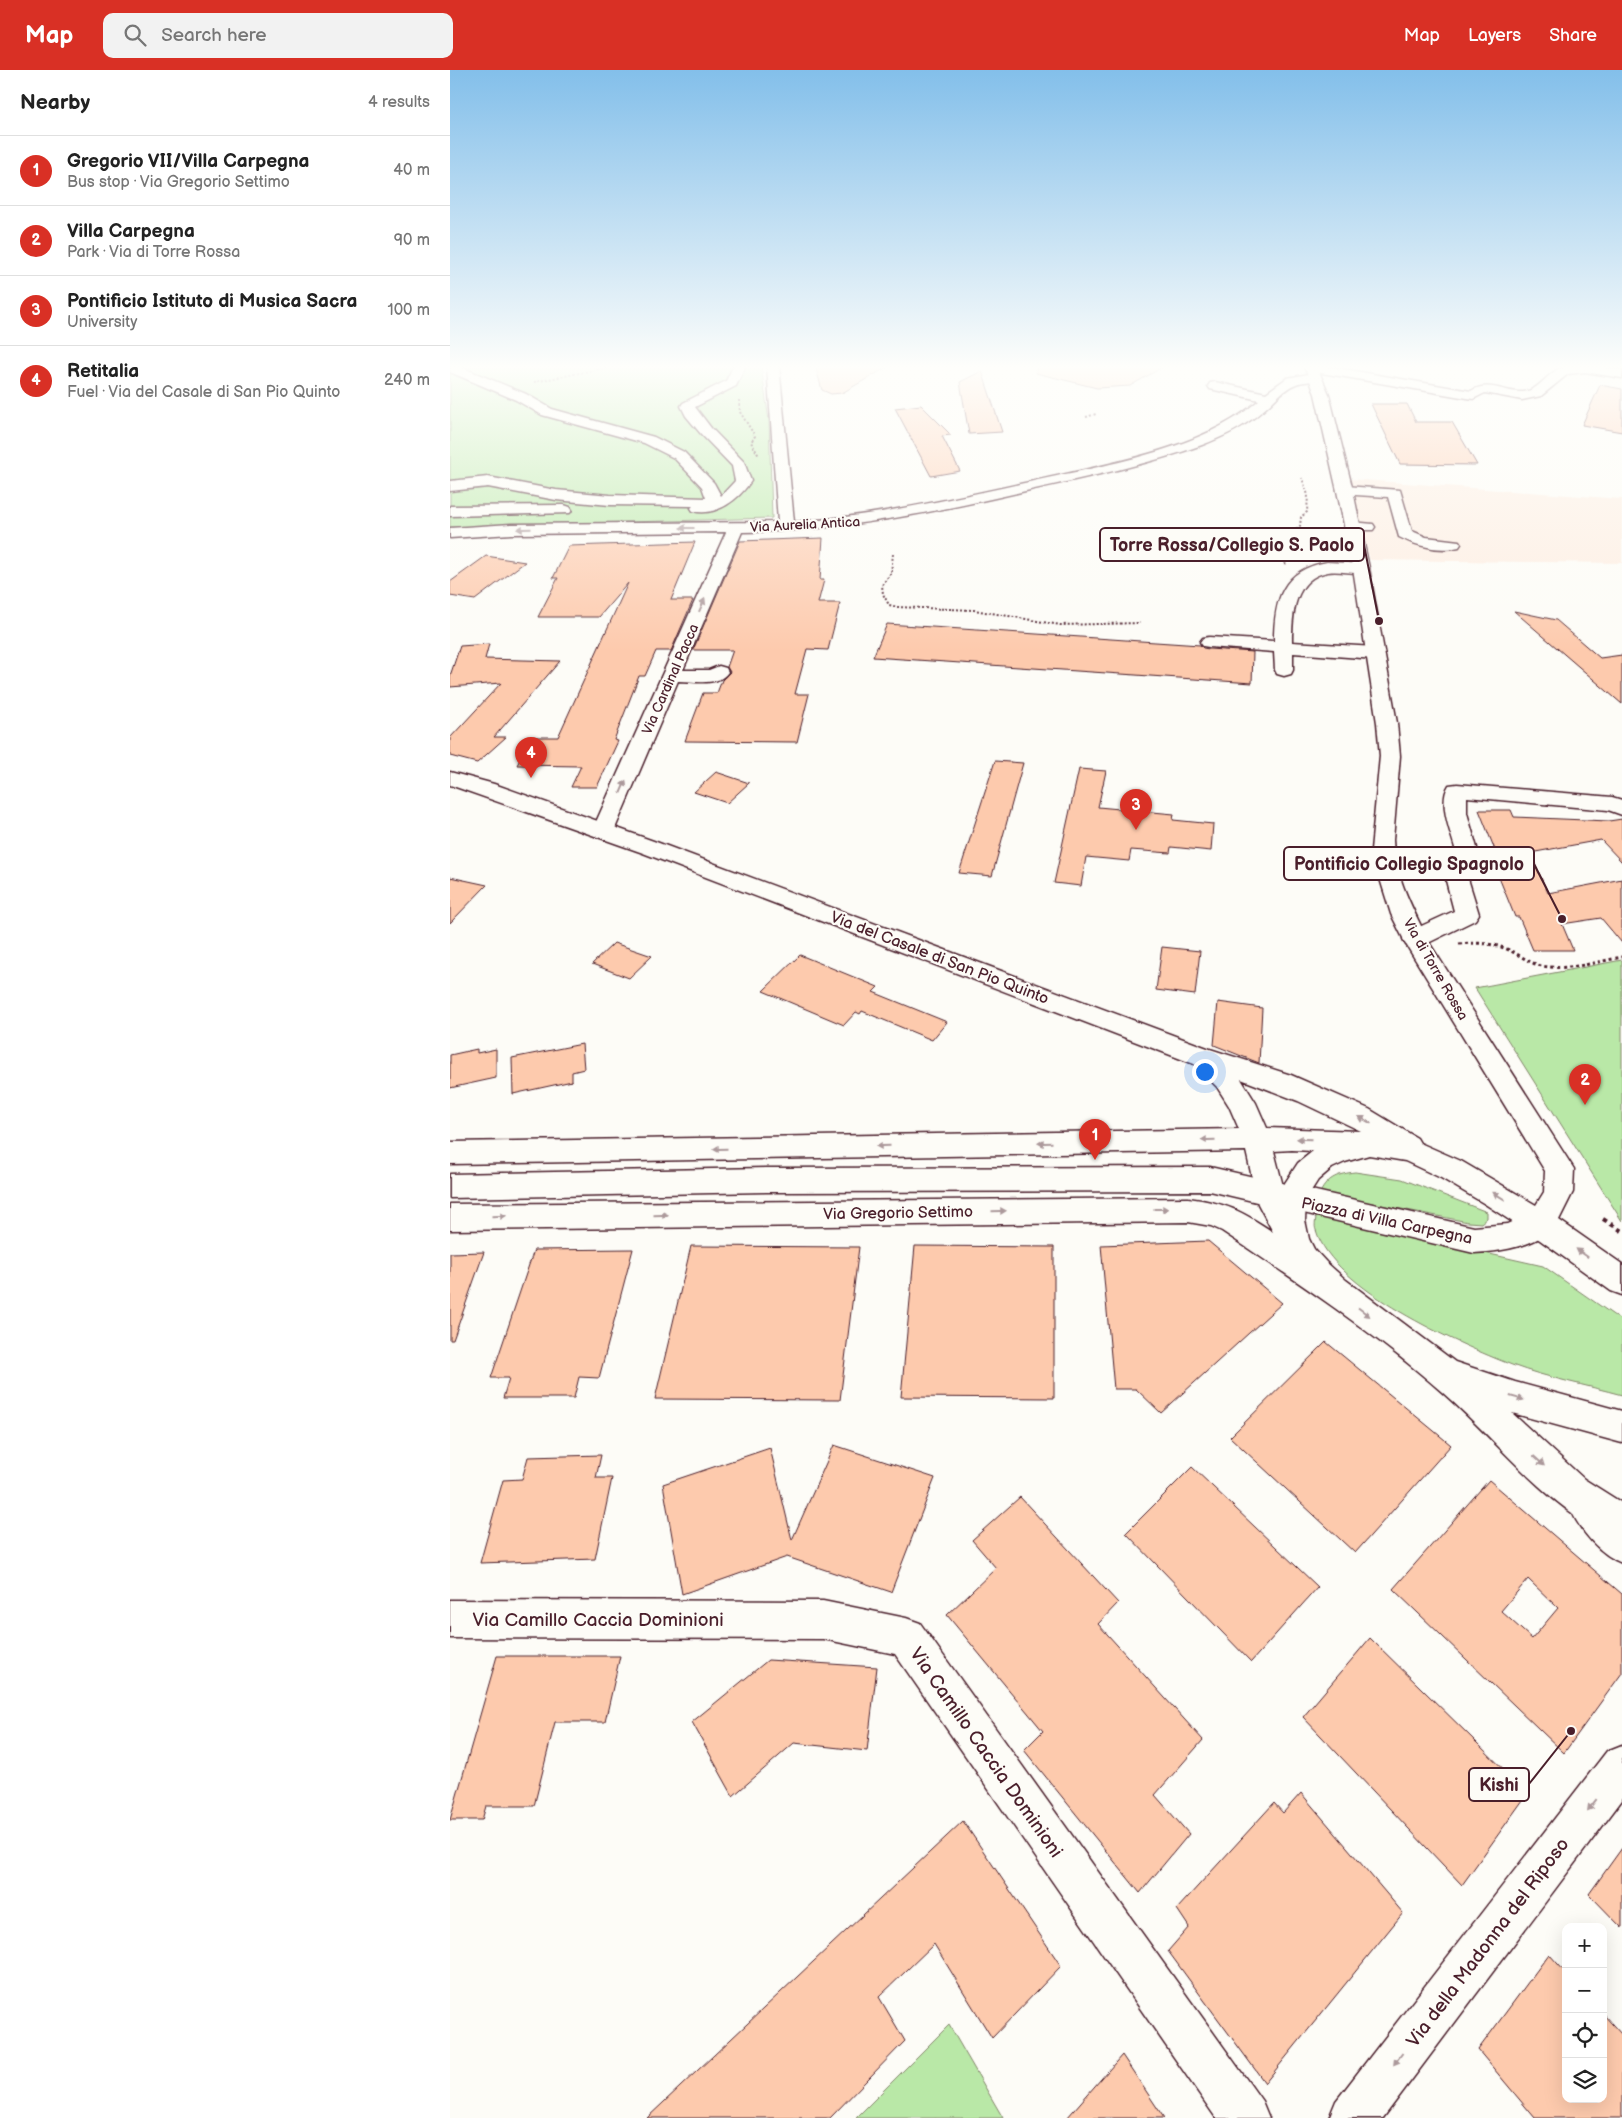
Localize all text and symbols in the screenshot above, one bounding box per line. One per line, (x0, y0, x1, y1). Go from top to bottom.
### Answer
search box (103, 13, 453, 58)
text: Map (25, 21, 73, 50)
icon: search (121, 21, 149, 49)
text: Search here (161, 24, 267, 47)
text: Map (1404, 25, 1440, 46)
text: Layers (1468, 25, 1521, 46)
text: Share (1549, 25, 1597, 46)
text: Nearby (20, 90, 90, 115)
text: 4 results (368, 93, 430, 112)
text: Gregorio VII/Villa Carpegna (67, 150, 309, 173)
text: 1 (33, 161, 39, 180)
text: 40 m (393, 161, 430, 180)
text: Bus stop · Via Gregorio Settimo (67, 173, 290, 192)
text: Villa Carpegna (67, 220, 195, 243)
text: 2 (31, 231, 41, 250)
text: 90 m (394, 231, 430, 250)
text: Park · Via di Torre Rossa (67, 243, 240, 262)
text: Pontificio Istituto di Musica Sacra (67, 290, 357, 313)
text: 3 (31, 301, 41, 320)
text: 100 m (387, 301, 430, 320)
text: University (67, 313, 138, 332)
text: Retitalia (67, 360, 139, 383)
text: 4 (31, 371, 41, 390)
text: 240 m (384, 371, 430, 390)
text: Fuel · Via del Casale di San Pio Quinto (67, 383, 340, 402)
street label: Via Aurelia Antica (749, 513, 861, 536)
one-way arrow (679, 524, 695, 532)
one-way arrow (516, 525, 532, 533)
callout: Torre Rossa/Collegio S. Paolo (1100, 528, 1364, 561)
text: Torre Rossa/Collegio S. Paolo (1110, 535, 1354, 556)
one-way arrow (698, 598, 706, 612)
street label: Via Cardinal Pacca (638, 621, 703, 737)
pin: 4 (515, 737, 547, 778)
one-way arrow (619, 779, 627, 794)
pin: 3 (1120, 789, 1152, 830)
callout: Pontificio Collegio Spagnolo (1284, 847, 1534, 880)
text: Pontificio Collegio Spagnolo (1294, 854, 1524, 875)
street label: Via del Casale di San Pio Quinto (828, 908, 1051, 1009)
street label: Via di Torre Rossa (1400, 915, 1472, 1023)
your location (1192, 1059, 1218, 1085)
pin: 2 (1569, 1064, 1601, 1105)
one-way arrow (1358, 1116, 1371, 1125)
pin: 1 (1079, 1119, 1111, 1160)
one-way arrow (1296, 1135, 1312, 1143)
one-way arrow (1200, 1136, 1216, 1144)
one-way arrow (1037, 1139, 1053, 1147)
one-way arrow (875, 1142, 891, 1150)
one-way arrow (712, 1145, 728, 1153)
one-way arrow (1492, 1192, 1505, 1201)
street label: Piazza di Villa Carpegna (1299, 1194, 1474, 1249)
street label: Via Gregorio Settimo (823, 1203, 973, 1224)
one-way arrow (1153, 1205, 1169, 1213)
one-way arrow (991, 1207, 1007, 1215)
one-way arrow (653, 1211, 669, 1219)
one-way arrow (491, 1212, 507, 1220)
one-way arrow (1575, 1248, 1589, 1258)
one-way arrow (1357, 1307, 1370, 1318)
one-way arrow (1510, 1395, 1525, 1403)
one-way arrow (1532, 1455, 1544, 1467)
street label: Via Camillo Caccia Dominioni (472, 1609, 724, 1632)
street label: Via Camillo Caccia Dominioni (904, 1643, 1067, 1862)
callout: Kishi (1469, 1768, 1529, 1801)
text: Kishi (1479, 1775, 1519, 1796)
one-way arrow (1587, 1798, 1598, 1811)
street label: Via della Madonna del Riposo (1402, 1834, 1574, 2052)
map controls (1562, 1923, 1607, 2103)
button: + (1562, 1923, 1607, 1968)
button: − (1562, 1968, 1607, 2013)
button: locate (1562, 2013, 1607, 2058)
one-way arrow (1392, 2052, 1403, 2065)
button: layers (1562, 2058, 1607, 2103)

